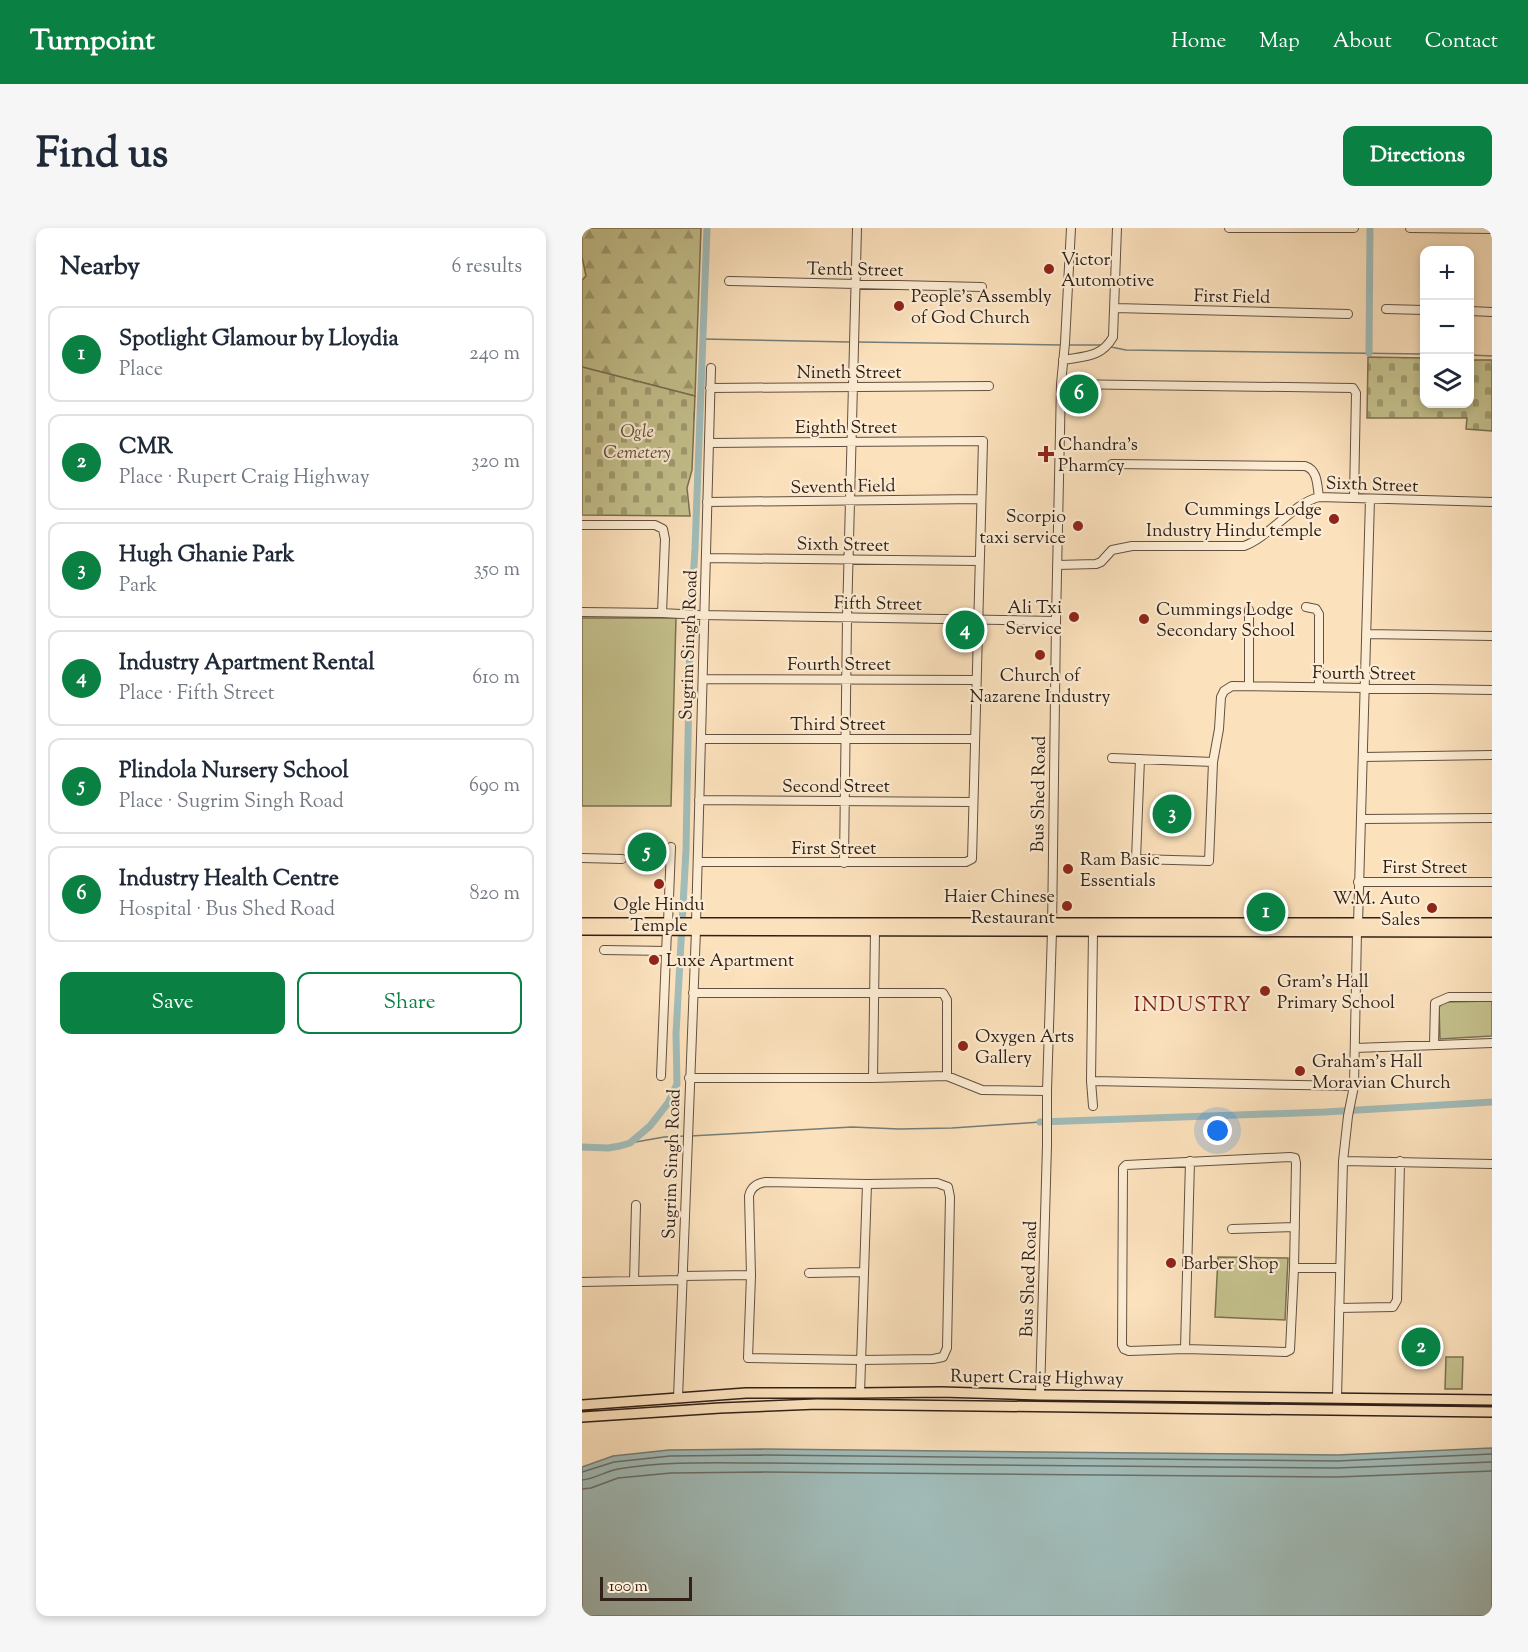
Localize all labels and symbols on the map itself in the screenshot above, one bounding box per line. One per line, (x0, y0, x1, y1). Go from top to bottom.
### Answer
place label: Victor Automotive (1061, 248, 1154, 295)
street label: Tenth Street (806, 257, 904, 285)
marker: Victor Automotive (1042, 262, 1056, 276)
street label: First Field (1193, 284, 1270, 312)
place label: People's Assembly of God Church (911, 285, 1052, 332)
marker: People's Assembly of God Church (892, 299, 906, 313)
street label: Nineth Street (796, 361, 902, 387)
pin: 6 (1060, 372, 1098, 416)
street label: Eighth Street (795, 416, 897, 442)
park label: Ogle Cemetery (603, 420, 671, 467)
place label: Chandra's Pharmcy (1058, 433, 1138, 480)
marker: Chandra's Pharmcy (1039, 447, 1053, 461)
street label: Sixth Street (1325, 471, 1419, 501)
street label: Seventh Field (790, 474, 896, 502)
place label: Cummings Lodge Industry Hindu temple (1146, 498, 1322, 545)
place label: Scorpio taxi service (980, 505, 1066, 552)
marker: Cummings Lodge Industry Hindu temple (1327, 512, 1341, 526)
marker: Scorpio taxi service (1071, 519, 1085, 533)
street label: Sixth Street (796, 532, 889, 560)
street label: Sugrim Singh Road (674, 569, 706, 721)
street label: Fifth Street (834, 591, 922, 619)
place label: Ali Txi Service (1005, 596, 1062, 643)
place label: Cummings Lodge Secondary School (1156, 598, 1295, 645)
pin: 4 (946, 608, 985, 652)
marker: Ali Txi Service (1067, 610, 1081, 624)
marker: Cummings Lodge Secondary School (1137, 612, 1151, 626)
marker: Church of Nazarene Industry (1033, 648, 1047, 662)
street label: Fourth Street (787, 653, 891, 679)
street label: Fourth Street (1312, 661, 1416, 689)
place label: Church of Nazarene Industry (970, 664, 1110, 711)
street label: Third Street (790, 713, 886, 739)
street label: Bus Shed Road (1026, 736, 1054, 853)
street label: Second Street (782, 775, 890, 801)
pin: 3 (1152, 792, 1192, 836)
pin: 5 (628, 830, 666, 874)
street label: First Street (791, 837, 877, 863)
place label: Ram Basic Essentials (1080, 848, 1160, 895)
street label: First Street (1382, 856, 1468, 882)
marker: Ram Basic Essentials (1061, 862, 1075, 876)
marker: Ogle Hindu Temple (652, 877, 666, 891)
place label: Haier Chinese Restaurant (944, 885, 1055, 932)
place label: W.M. Auto Sales (1332, 887, 1420, 934)
pin: 1 (1246, 890, 1286, 934)
place label: Ogle Hindu Temple (613, 893, 705, 940)
marker: Haier Chinese Restaurant (1060, 899, 1074, 913)
marker: W.M. Auto Sales (1425, 901, 1439, 915)
place label: Luxe Apartment (666, 949, 794, 975)
marker: Luxe Apartment (647, 953, 661, 967)
place label: Gram's Hall Primary School (1277, 970, 1395, 1017)
marker: Gram's Hall Primary School (1258, 984, 1272, 998)
district label: INDUSTRY (1134, 992, 1252, 1021)
place label: Oxygen Arts Gallery (975, 1025, 1074, 1072)
marker: Oxygen Arts Gallery (956, 1039, 970, 1053)
place label: Graham's Hall Moravian Church (1312, 1050, 1451, 1097)
marker: Graham's Hall Moravian Church (1293, 1064, 1307, 1078)
street label: Sugrim Singh Road (657, 1088, 689, 1240)
your location (1203, 1116, 1232, 1145)
street label: Bus Shed Road (1015, 1220, 1045, 1338)
place label: Barber Shop (1183, 1252, 1279, 1278)
marker: Barber Shop (1164, 1256, 1178, 1270)
pin: 2 (1402, 1324, 1440, 1370)
street label: Rupert Craig Highway (950, 1364, 1124, 1394)
scale bar (600, 1574, 692, 1602)

